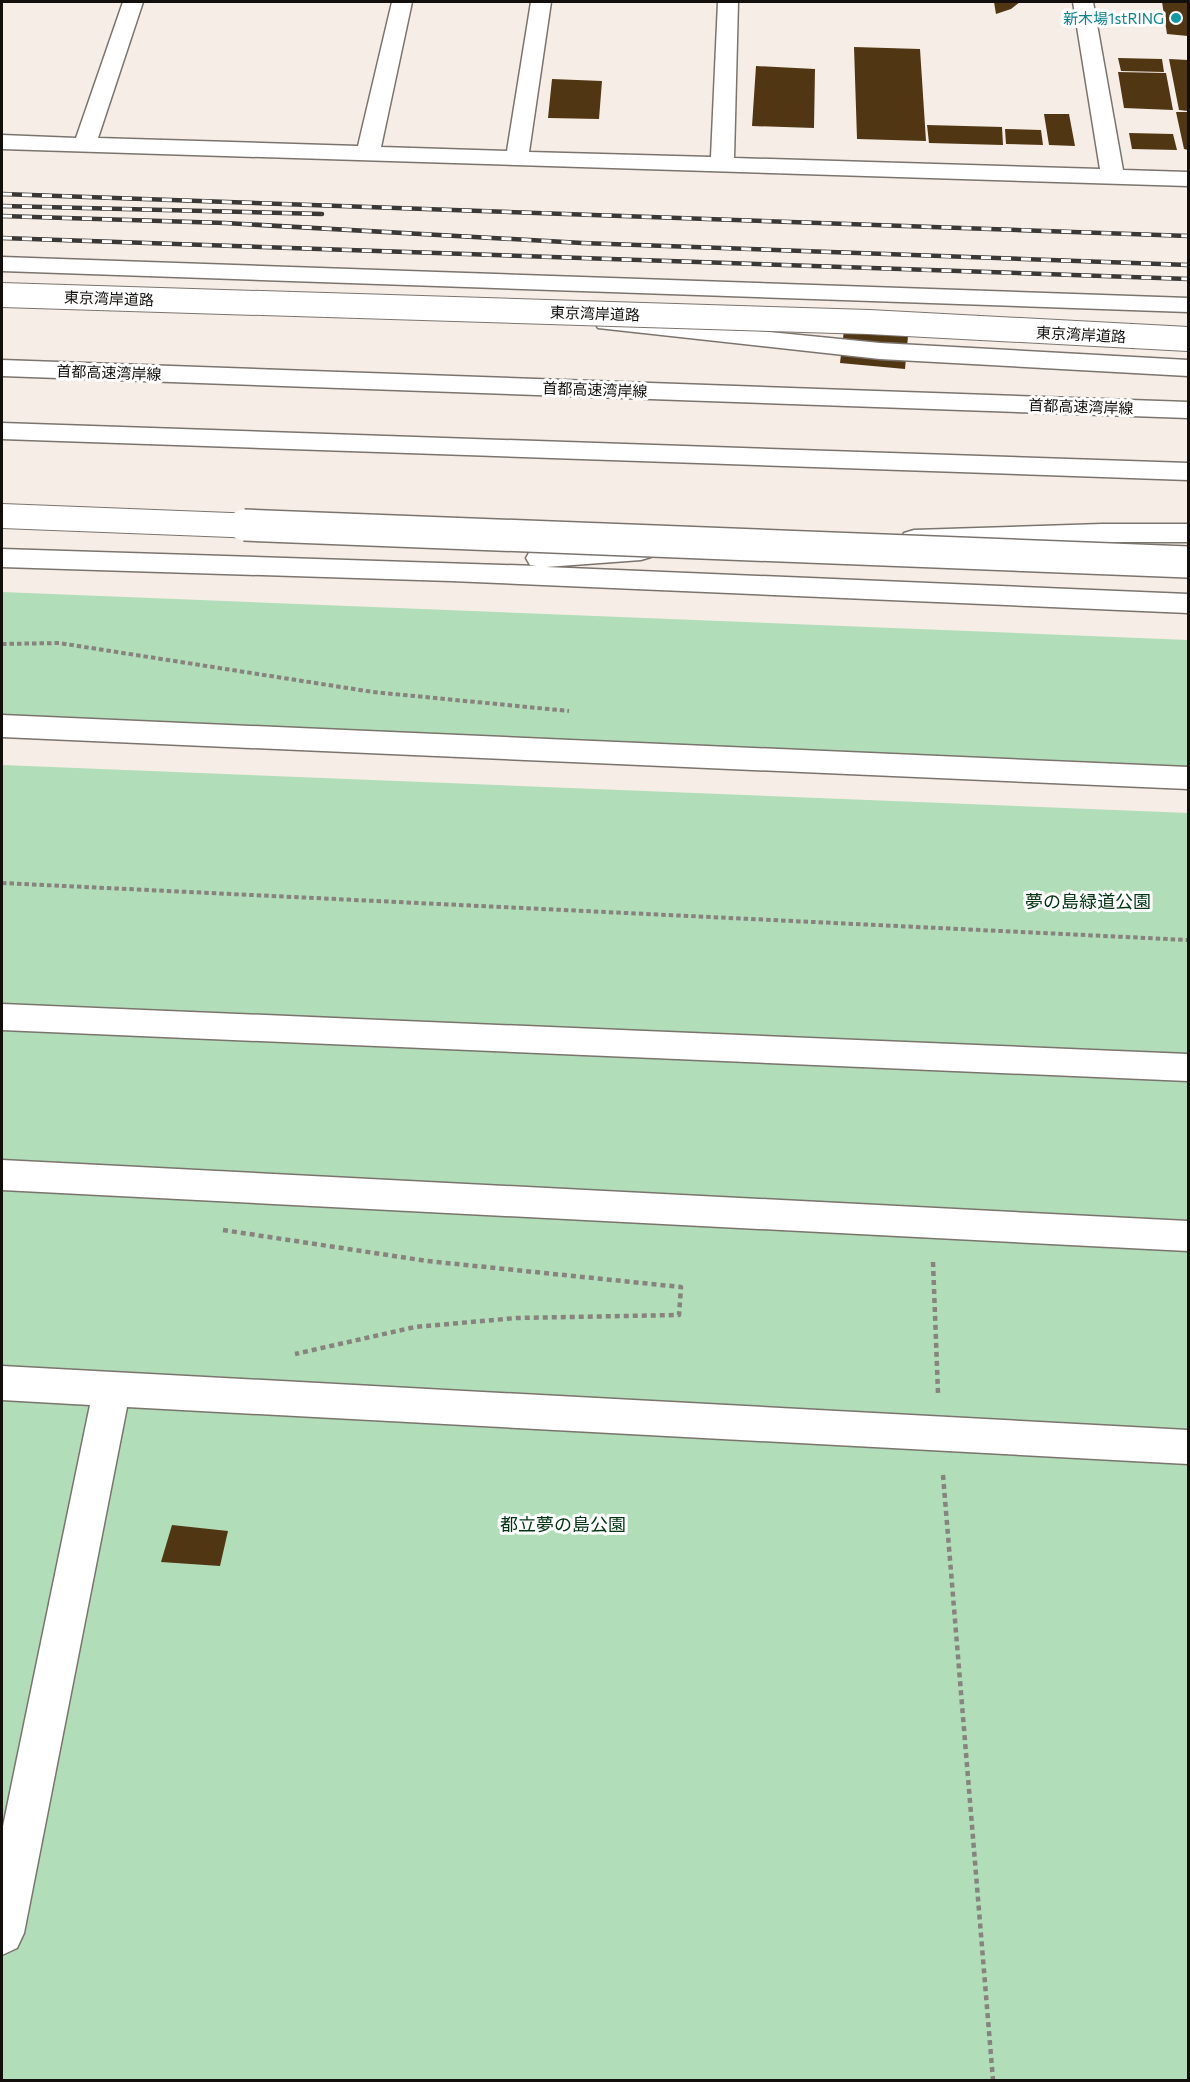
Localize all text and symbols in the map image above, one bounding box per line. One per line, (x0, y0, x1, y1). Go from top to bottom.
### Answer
place label: 新木場1stRING (1063, 9, 1164, 27)
marker: 新木場1stRING (1169, 11, 1183, 25)
street label: 東京湾岸道路 (64, 287, 154, 309)
street label: 東京湾岸道路 (550, 302, 640, 324)
street label: 東京湾岸道路 (1036, 323, 1126, 345)
street label: 首都高速湾岸線 (56, 361, 162, 383)
street label: 首都高速湾岸線 (542, 378, 648, 400)
street label: 首都高速湾岸線 (1028, 395, 1134, 417)
park label: 夢の島緑道公園 (1025, 890, 1151, 912)
park label: 都立夢の島公園 (500, 1513, 626, 1535)

